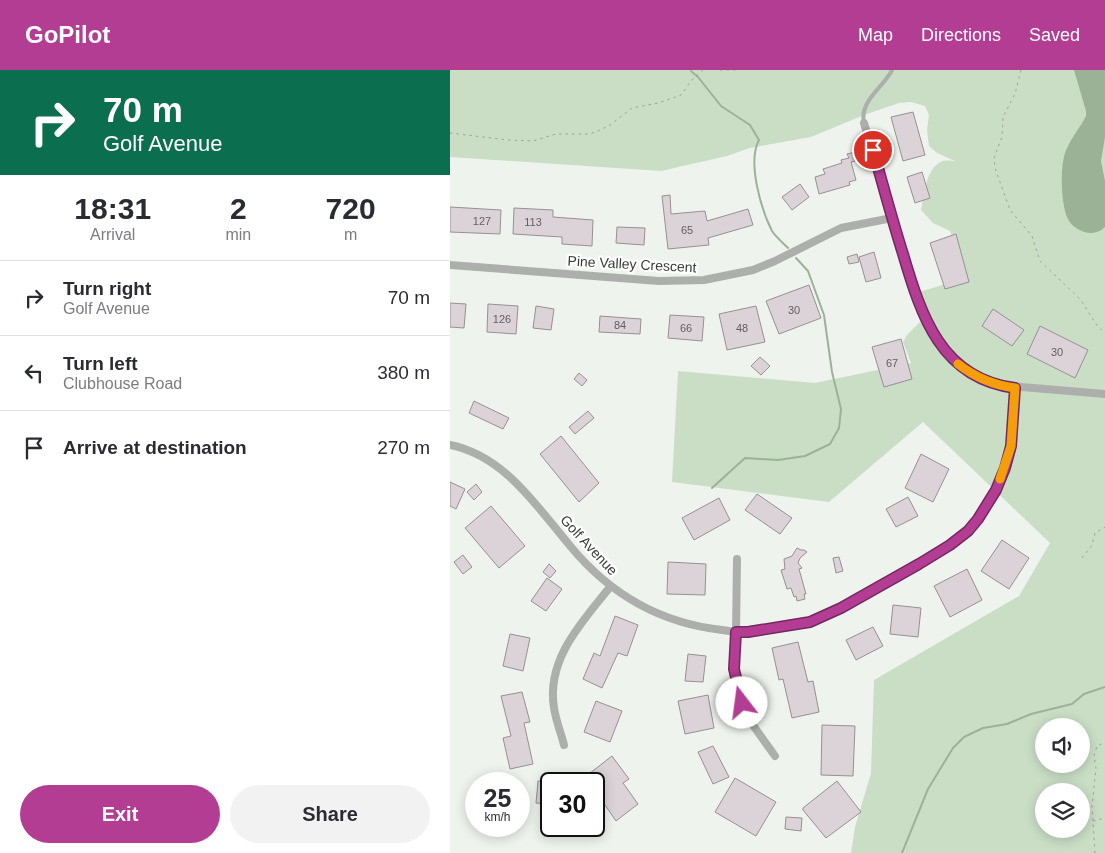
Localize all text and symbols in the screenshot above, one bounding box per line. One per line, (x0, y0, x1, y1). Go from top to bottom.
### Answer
text: GoPilot (25, 21, 110, 48)
text: Map (858, 25, 893, 45)
text: Directions (921, 25, 1001, 45)
text: Saved (1029, 25, 1080, 45)
icon: right (20, 90, 85, 155)
text: 70 m (103, 90, 183, 129)
pin (852, 129, 894, 171)
text: Golf Avenue (103, 131, 222, 156)
icon: arrive (859, 136, 887, 164)
text: 18:31 (74, 192, 151, 225)
text: 2 (230, 192, 247, 225)
text: 720 (326, 192, 376, 225)
house number: 127 (473, 215, 491, 227)
house number: 113 (524, 216, 542, 228)
house number: 65 (681, 224, 693, 236)
text: Arrival (90, 226, 135, 243)
text: min (225, 226, 251, 243)
text: m (344, 226, 357, 243)
street label: Pine Valley Crescent (567, 253, 697, 275)
text: Turn right (63, 278, 151, 299)
icon: right (20, 284, 48, 312)
text: 70 m (388, 287, 430, 308)
text: Golf Avenue (63, 300, 150, 317)
house number: 30 (788, 304, 800, 316)
house number: 126 (493, 313, 511, 325)
house number: 84 (614, 319, 626, 331)
house number: 66 (680, 322, 692, 334)
house number: 48 (736, 322, 748, 334)
house number: 30 (1051, 346, 1063, 358)
text: Turn left (63, 353, 138, 374)
house number: 67 (886, 357, 898, 369)
icon: left (20, 359, 48, 387)
text: 380 m (377, 362, 430, 383)
text: Clubhouse Road (63, 375, 182, 392)
icon: arrive (20, 434, 48, 462)
text: Arrive at destination (63, 437, 247, 458)
text: 270 m (377, 437, 430, 458)
street label: Golf Avenue (557, 512, 621, 578)
position arrow (715, 676, 767, 728)
map controls (1035, 718, 1090, 838)
button: sound (1035, 718, 1090, 773)
speed limit sign: 30 (540, 772, 605, 837)
button: layers (1035, 783, 1090, 838)
text: 25 (484, 784, 511, 812)
button: Exit (20, 785, 220, 843)
button: Share (230, 785, 430, 843)
text: km/h (484, 810, 511, 824)

